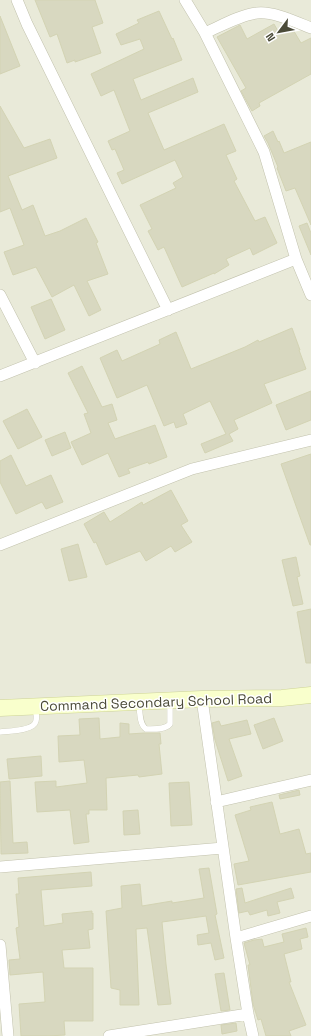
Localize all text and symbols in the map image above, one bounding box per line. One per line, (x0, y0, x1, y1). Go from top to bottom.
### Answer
north arrow (259, 12, 299, 52)
text: N (263, 30, 278, 44)
street label: Command Secondary School Road (40, 689, 272, 715)

